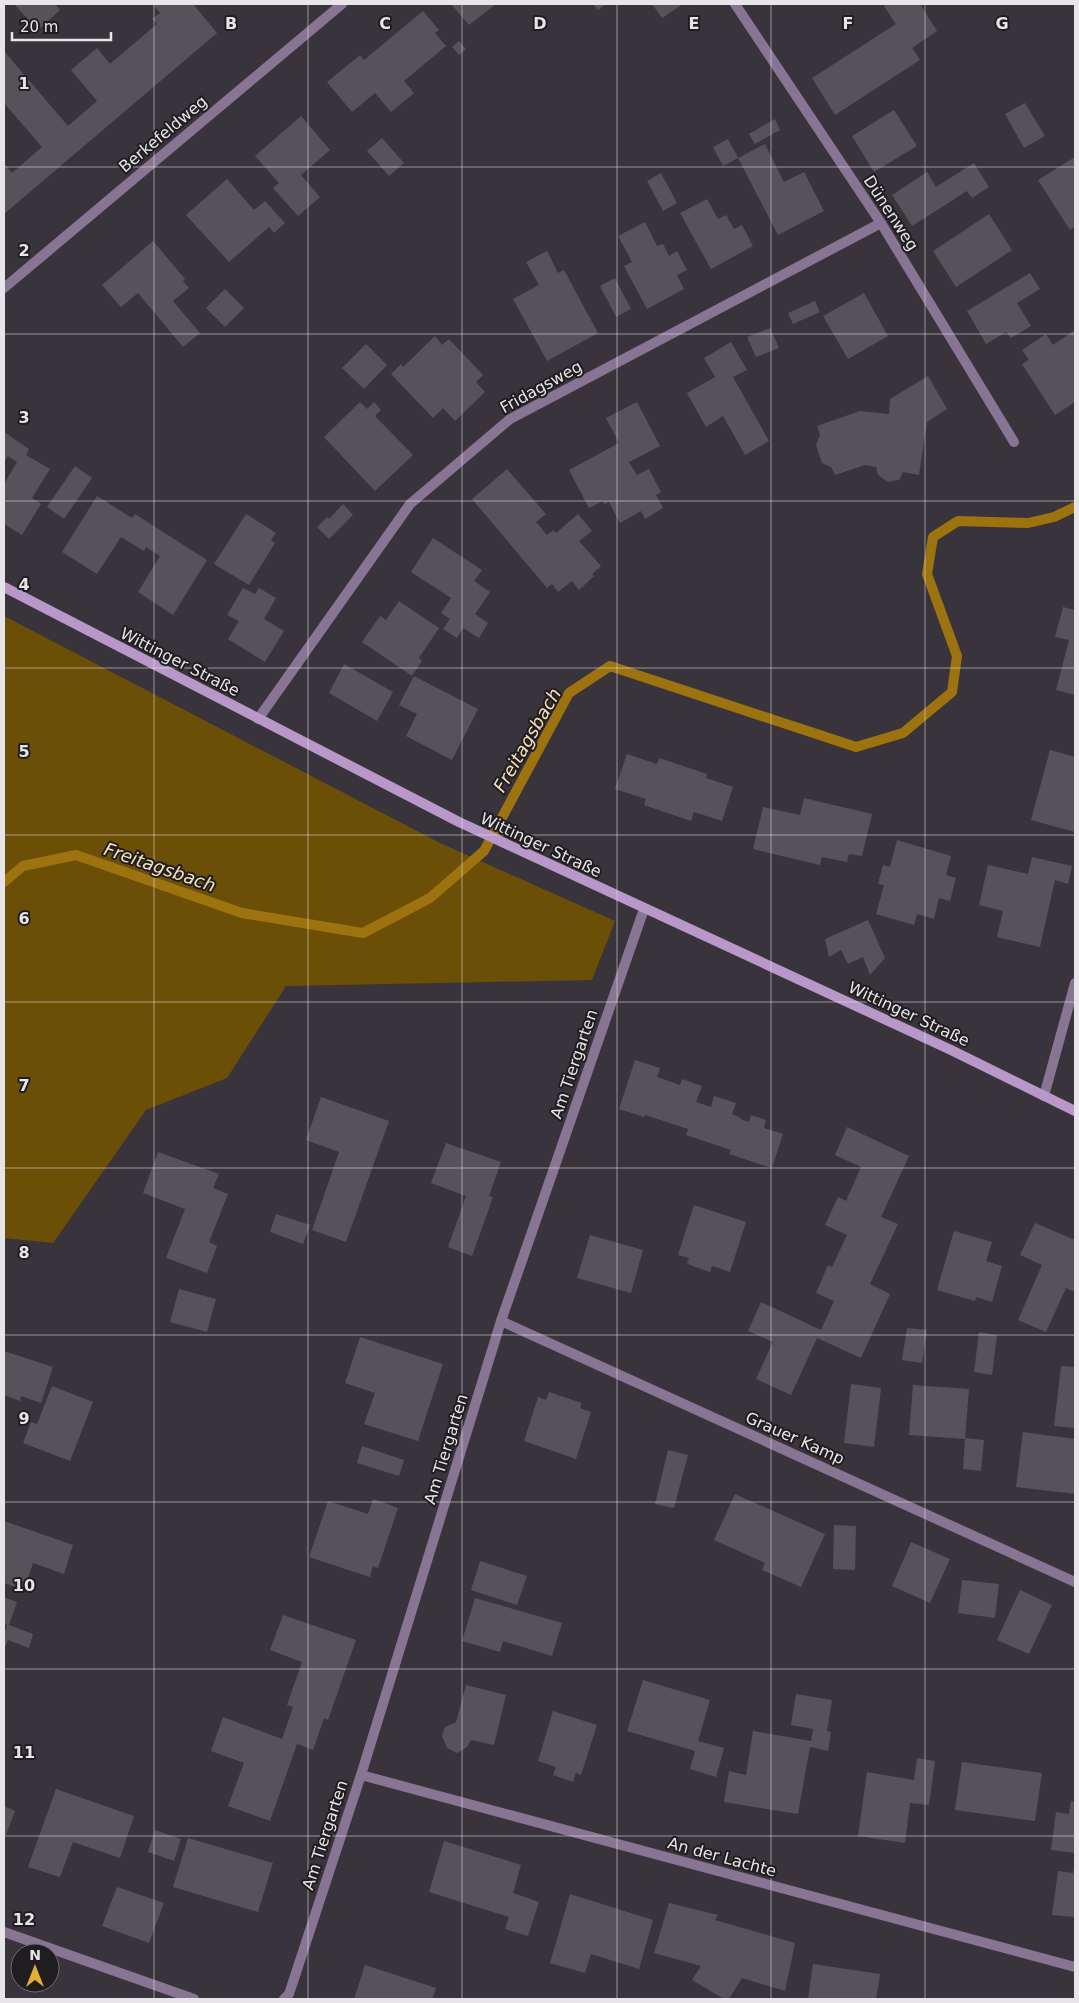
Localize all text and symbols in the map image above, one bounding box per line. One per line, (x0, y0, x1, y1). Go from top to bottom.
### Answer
scale bar (12, 10, 111, 42)
text: B (225, 14, 237, 33)
text: C (379, 14, 391, 33)
text: D (533, 14, 547, 33)
text: E (689, 14, 699, 33)
text: F (843, 14, 853, 33)
text: G (995, 14, 1009, 33)
text: 20 m (20, 18, 58, 36)
text: 1 (18, 74, 30, 93)
street label: Berkefeldweg (115, 92, 211, 176)
street label: Dünenweg (860, 172, 922, 254)
text: 2 (18, 241, 30, 260)
street label: Fridagsweg (497, 357, 585, 417)
text: 3 (18, 408, 30, 427)
text: 4 (18, 575, 30, 594)
street label: Wittinger Straße (117, 624, 243, 700)
water label: Freitagsbach (489, 684, 565, 796)
text: 5 (18, 742, 30, 761)
street label: Wittinger Straße (477, 809, 605, 881)
water label: Freitagsbach (102, 838, 218, 896)
text: 6 (18, 909, 30, 928)
street label: Wittinger Straße (845, 978, 973, 1050)
street label: Am Tiergarten (546, 1007, 602, 1121)
text: 7 (18, 1076, 30, 1095)
text: 8 (18, 1243, 30, 1262)
street label: Am Tiergarten (420, 1392, 472, 1506)
street label: Grauer Kamp (743, 1408, 847, 1468)
text: 9 (18, 1409, 30, 1428)
text: 10 (13, 1576, 35, 1595)
text: 11 (13, 1743, 35, 1762)
street label: Am Tiergarten (298, 1778, 352, 1892)
street label: An der Lachte (666, 1833, 778, 1881)
text: 12 (13, 1910, 35, 1929)
north arrow (10, 1943, 60, 1993)
text: N (29, 1947, 41, 1963)

